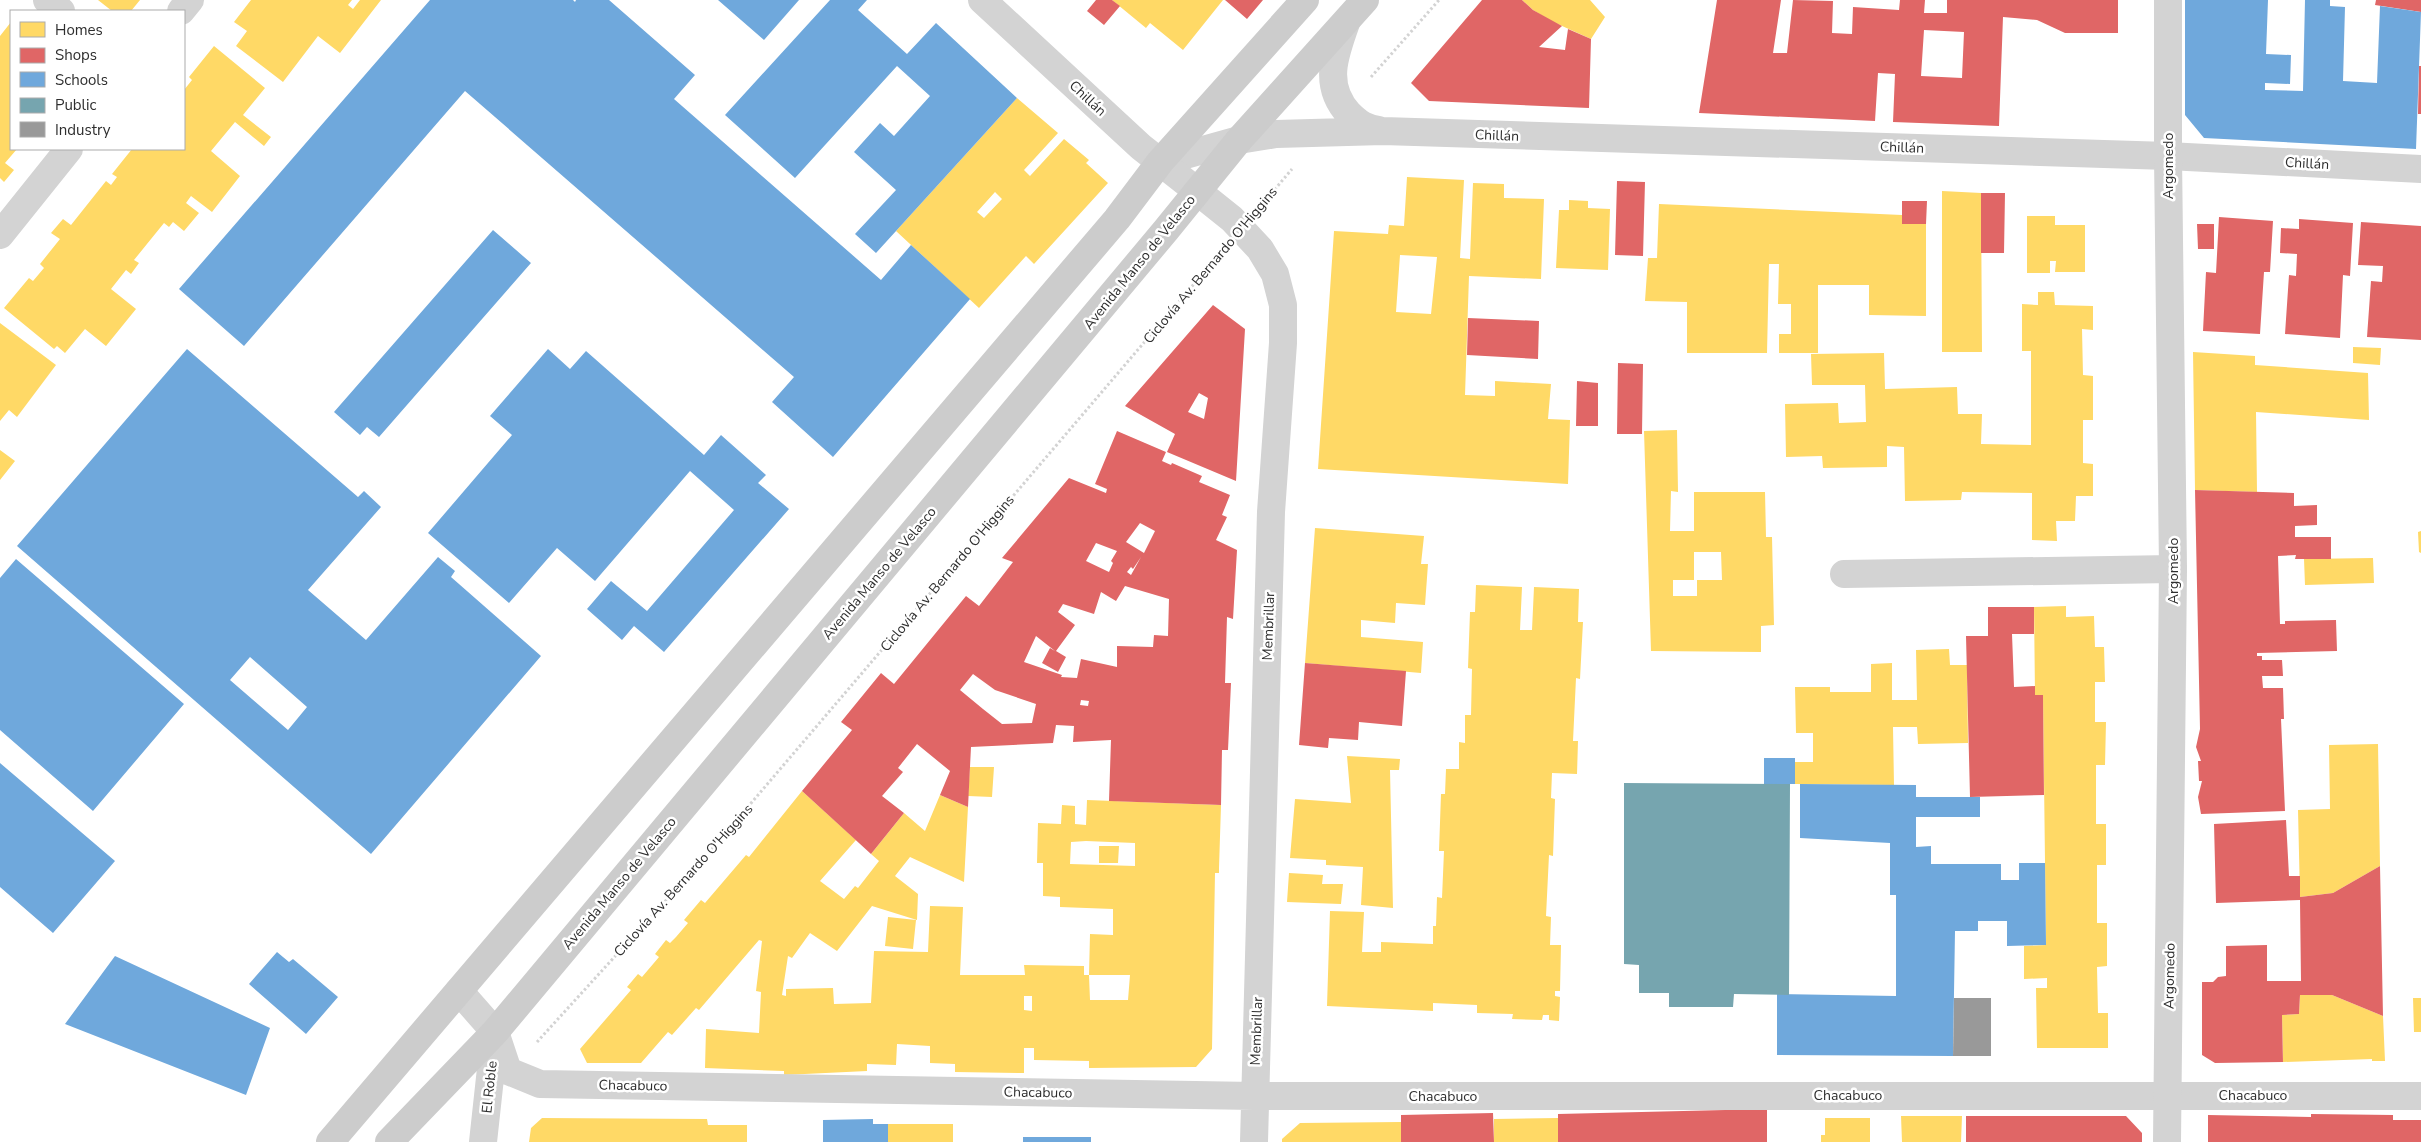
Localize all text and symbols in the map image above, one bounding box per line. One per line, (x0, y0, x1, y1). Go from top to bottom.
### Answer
legend (10, 10, 185, 150)
text: Homes (55, 20, 103, 40)
text: Shops (55, 45, 97, 65)
text: Schools (55, 70, 108, 90)
street label: Chillán (1065, 76, 1110, 120)
text: Public (55, 95, 96, 115)
text: Industry (55, 120, 111, 140)
street label: Chillán (1475, 125, 1519, 146)
street label: Argomedo (2159, 133, 2178, 199)
street label: Chillán (1880, 137, 1924, 158)
street label: Chillán (2284, 153, 2330, 174)
street label: Ciclovía Av. Bernardo O'Higgins (1139, 183, 1282, 348)
street label: Avenida Manso de Velasco (1079, 191, 1200, 334)
street label: Ciclovía Av. Bernardo O'Higgins (876, 491, 1019, 656)
street label: Avenida Manso de Velasco (818, 503, 941, 644)
street label: Argomedo (2164, 538, 2183, 604)
street label: Membrillar (1258, 591, 1279, 661)
street label: Ciclovía Av. Bernardo O'Higgins (610, 800, 757, 961)
street label: Avenida Manso de Velasco (558, 813, 681, 954)
street label: Argomedo (2159, 942, 2180, 1009)
street label: Membrillar (1246, 996, 1267, 1066)
street label: El Roble (477, 1060, 502, 1114)
street label: Chacabuco (598, 1075, 668, 1096)
street label: Chacabuco (1003, 1082, 1073, 1103)
street label: Chacabuco (1814, 1086, 1883, 1105)
street label: Chacabuco (2219, 1086, 2288, 1105)
street label: Chacabuco (1409, 1087, 1478, 1106)

